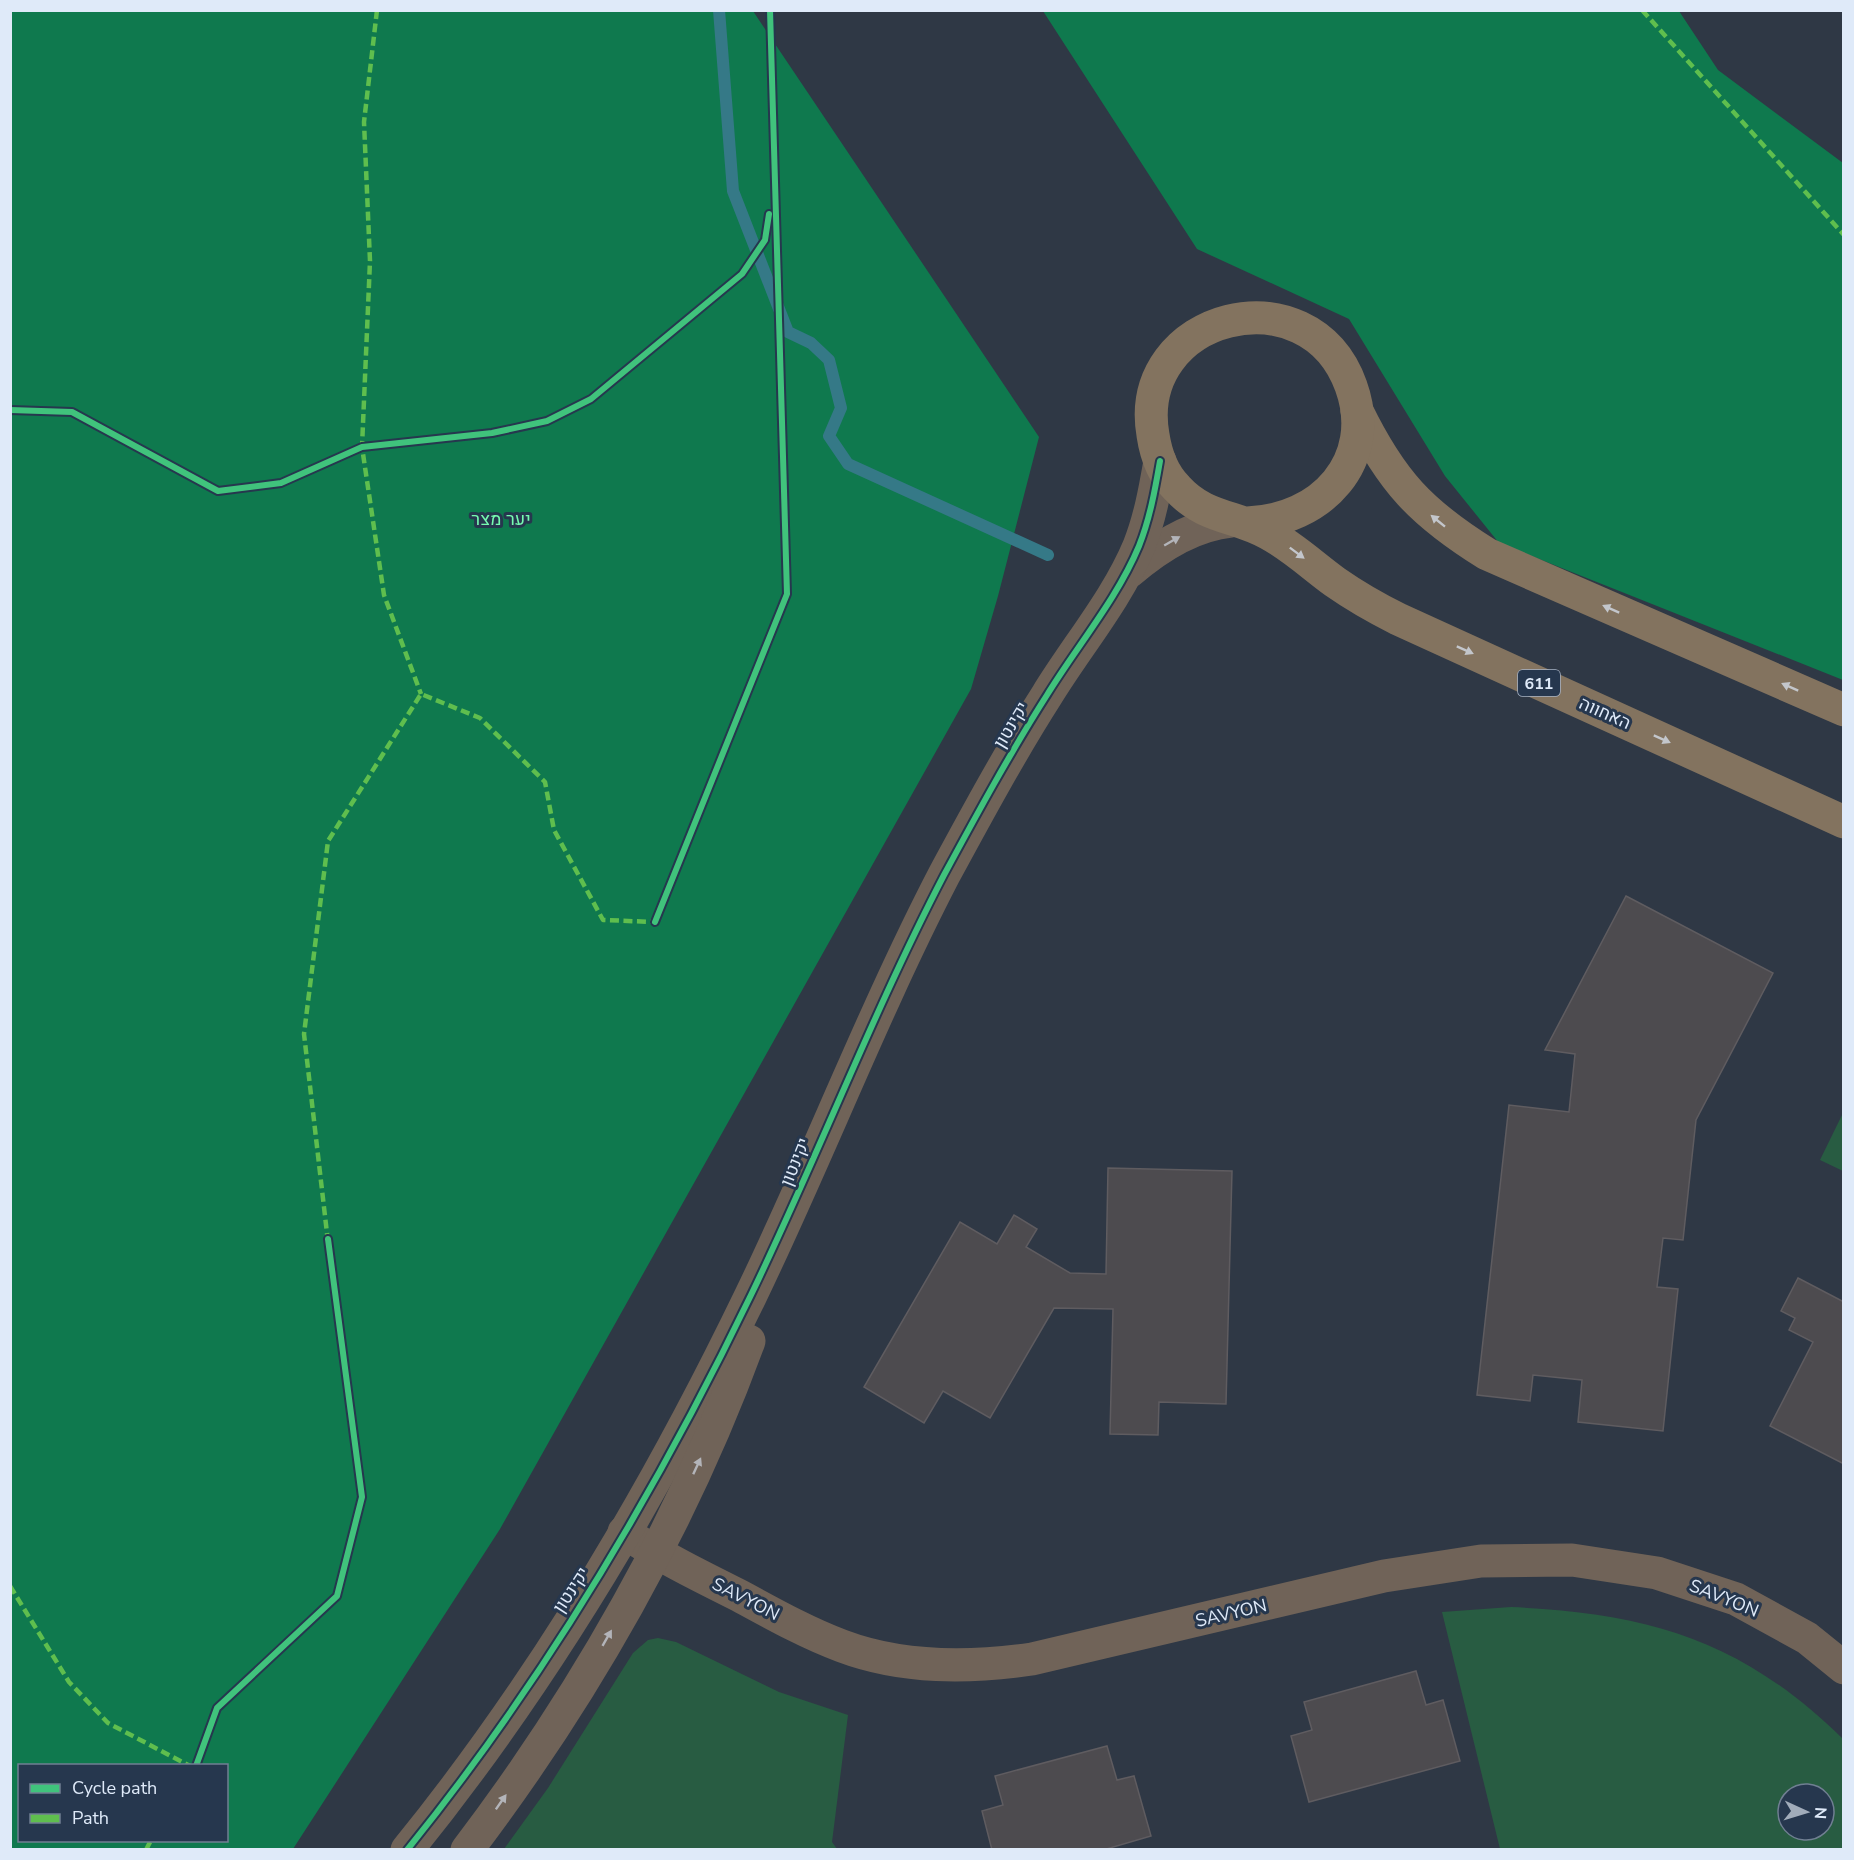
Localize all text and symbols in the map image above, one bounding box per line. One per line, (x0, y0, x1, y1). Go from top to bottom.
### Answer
park label: יער מצר (471, 507, 531, 531)
one-way arrow (1431, 515, 1446, 528)
one-way arrow (1164, 536, 1180, 547)
one-way arrow (1288, 547, 1304, 559)
one-way arrow (1603, 604, 1620, 613)
one-way arrow (1457, 645, 1475, 655)
road number: 611 (1518, 670, 1560, 696)
one-way arrow (1781, 682, 1799, 691)
street label: האחווה (1575, 691, 1635, 735)
street label: יקינטון (988, 697, 1034, 753)
one-way arrow (1654, 734, 1672, 744)
street label: יקינטון (774, 1134, 816, 1190)
one-way arrow (693, 1457, 702, 1474)
street label: יקינטון (547, 1562, 595, 1618)
street label: SAVYON (708, 1572, 784, 1626)
street label: SAVYON (1686, 1573, 1762, 1623)
street label: SAVYON (1193, 1593, 1269, 1633)
one-way arrow (602, 1630, 612, 1647)
legend (18, 1764, 228, 1842)
text: Cycle path (72, 1776, 157, 1800)
north arrow (1776, 1782, 1836, 1842)
one-way arrow (495, 1795, 507, 1811)
text: Path (72, 1806, 109, 1830)
text: N (1809, 1806, 1831, 1820)

